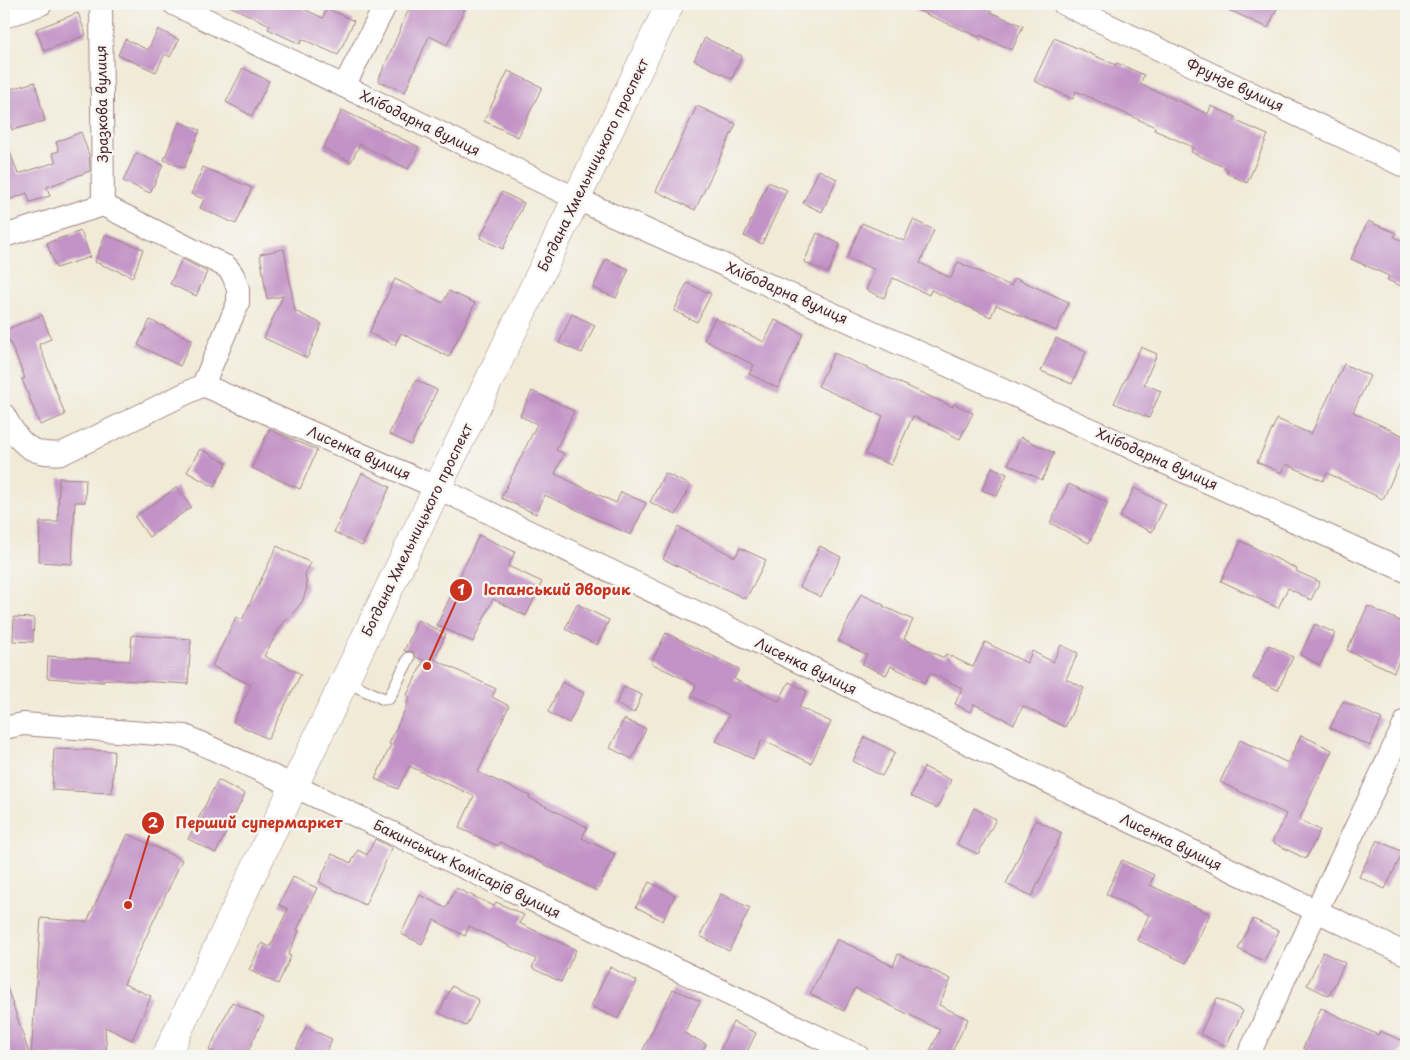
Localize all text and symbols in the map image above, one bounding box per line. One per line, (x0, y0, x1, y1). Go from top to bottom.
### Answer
street label: Зразкова вулиця (90, 45, 113, 163)
street label: Фрунзе вулиця (1183, 53, 1287, 116)
street label: Богдана Хмельницького проспект (532, 54, 654, 275)
street label: Хлібодарна вулиця (357, 84, 484, 161)
street label: Хлібодарна вулиця (723, 256, 851, 329)
street label: Богдана Хмельницького проспект (356, 419, 478, 640)
street label: Лисенка вулиця (304, 420, 414, 485)
street label: Хлібодарна вулиця (1093, 422, 1221, 495)
callout: Іспанський дворик (448, 575, 641, 605)
text: 1 (457, 577, 465, 600)
text: Іспанський дворик (484, 577, 631, 600)
street label: Лисенка вулиця (752, 632, 861, 699)
callout: Перший супермаркет (141, 808, 353, 838)
street label: Лисенка вулиця (1117, 808, 1226, 875)
text: 2 (148, 810, 159, 833)
text: Перший супермаркет (176, 810, 344, 833)
street label: Бакинських Комісарів вулиця (370, 814, 564, 923)

